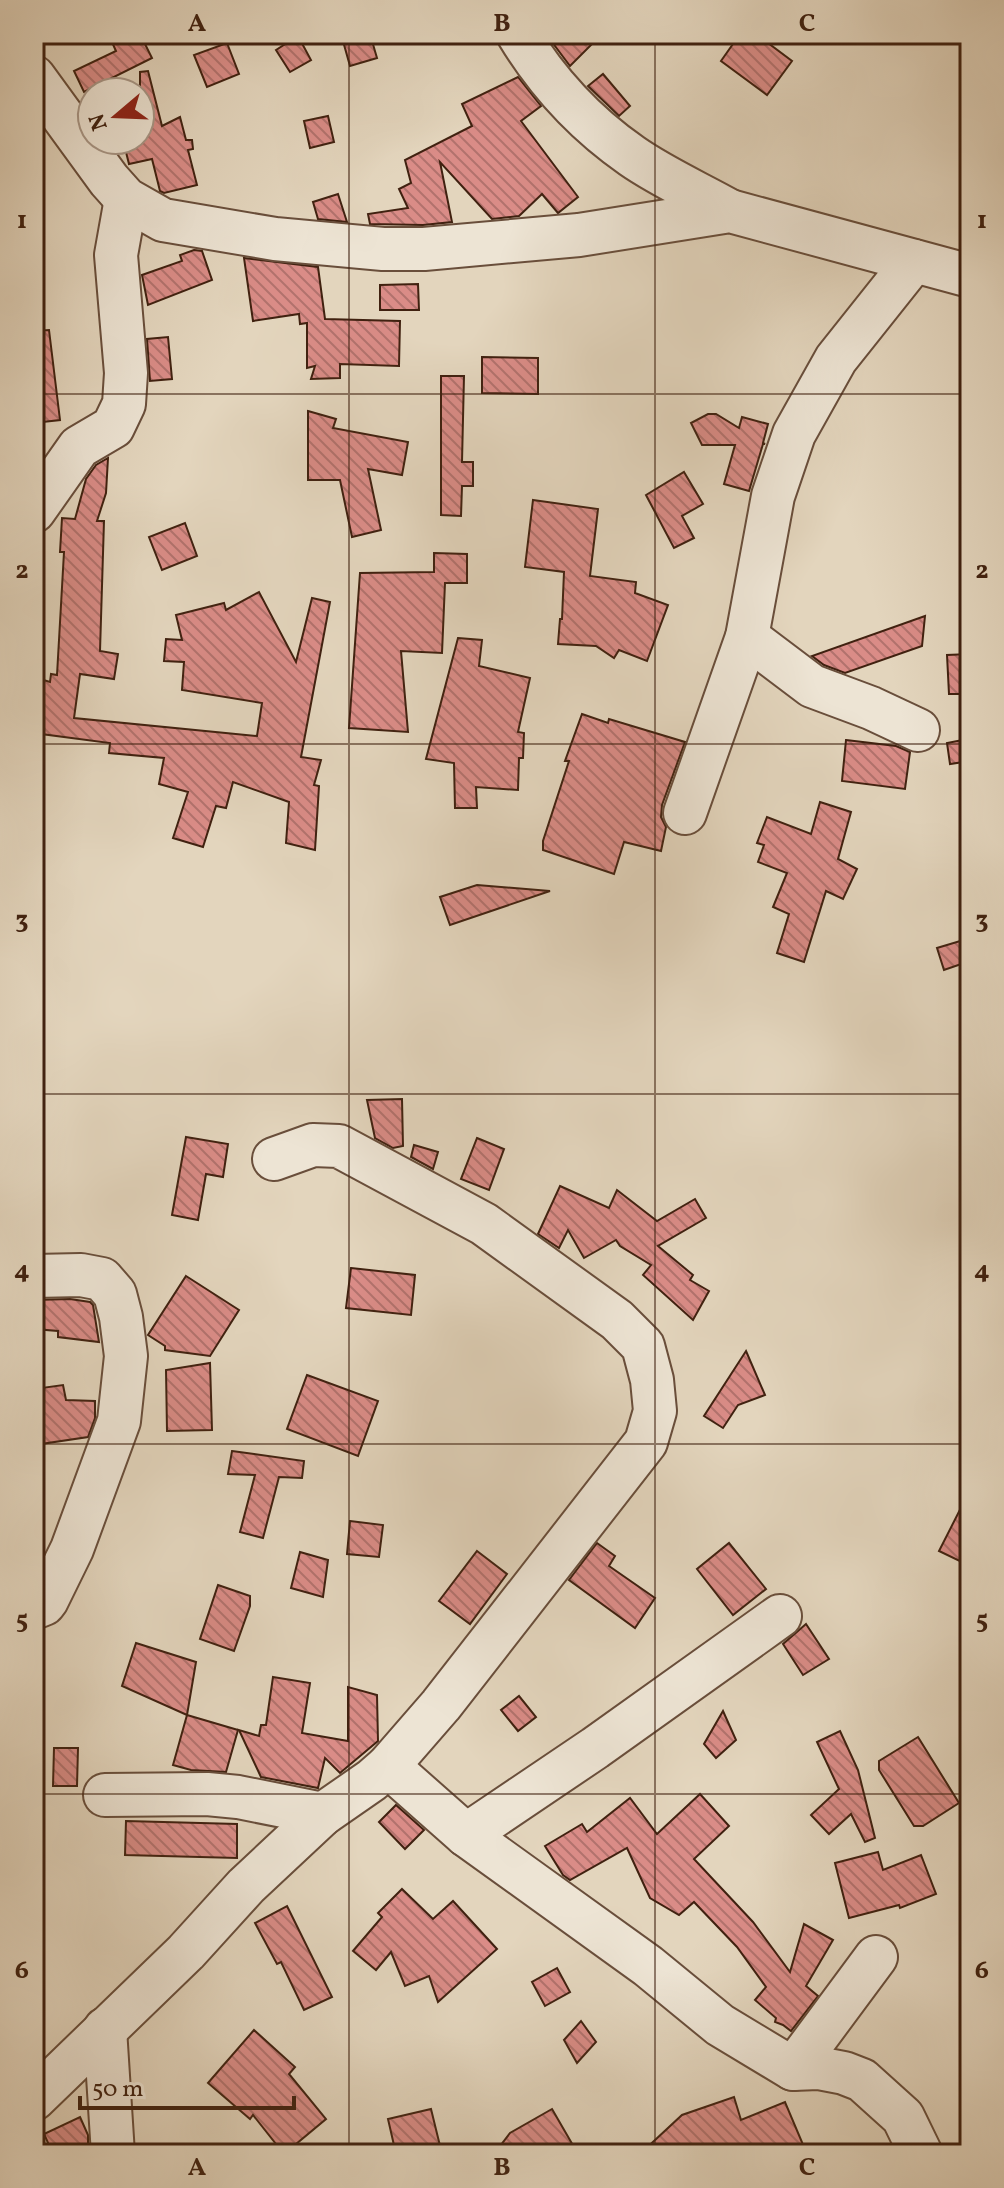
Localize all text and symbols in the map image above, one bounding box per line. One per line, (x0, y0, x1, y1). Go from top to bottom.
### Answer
text: A (188, 6, 207, 42)
text: B (493, 6, 511, 42)
text: C (799, 6, 815, 42)
north arrow (76, 76, 156, 156)
text: N (82, 109, 117, 134)
text: 1 (17, 203, 27, 239)
text: 1 (977, 203, 987, 239)
text: 2 (15, 553, 29, 589)
text: 2 (975, 553, 989, 589)
text: 3 (15, 903, 29, 939)
text: 3 (975, 903, 989, 939)
text: 4 (14, 1253, 30, 1289)
text: 4 (974, 1253, 990, 1289)
text: 5 (16, 1603, 28, 1639)
text: 5 (976, 1603, 988, 1639)
text: 6 (15, 1953, 29, 1989)
text: 6 (975, 1953, 989, 1989)
scale bar (80, 2060, 294, 2110)
text: 50 m (92, 2073, 144, 2107)
text: A (188, 2150, 207, 2186)
text: B (493, 2150, 511, 2186)
text: C (799, 2150, 815, 2186)

